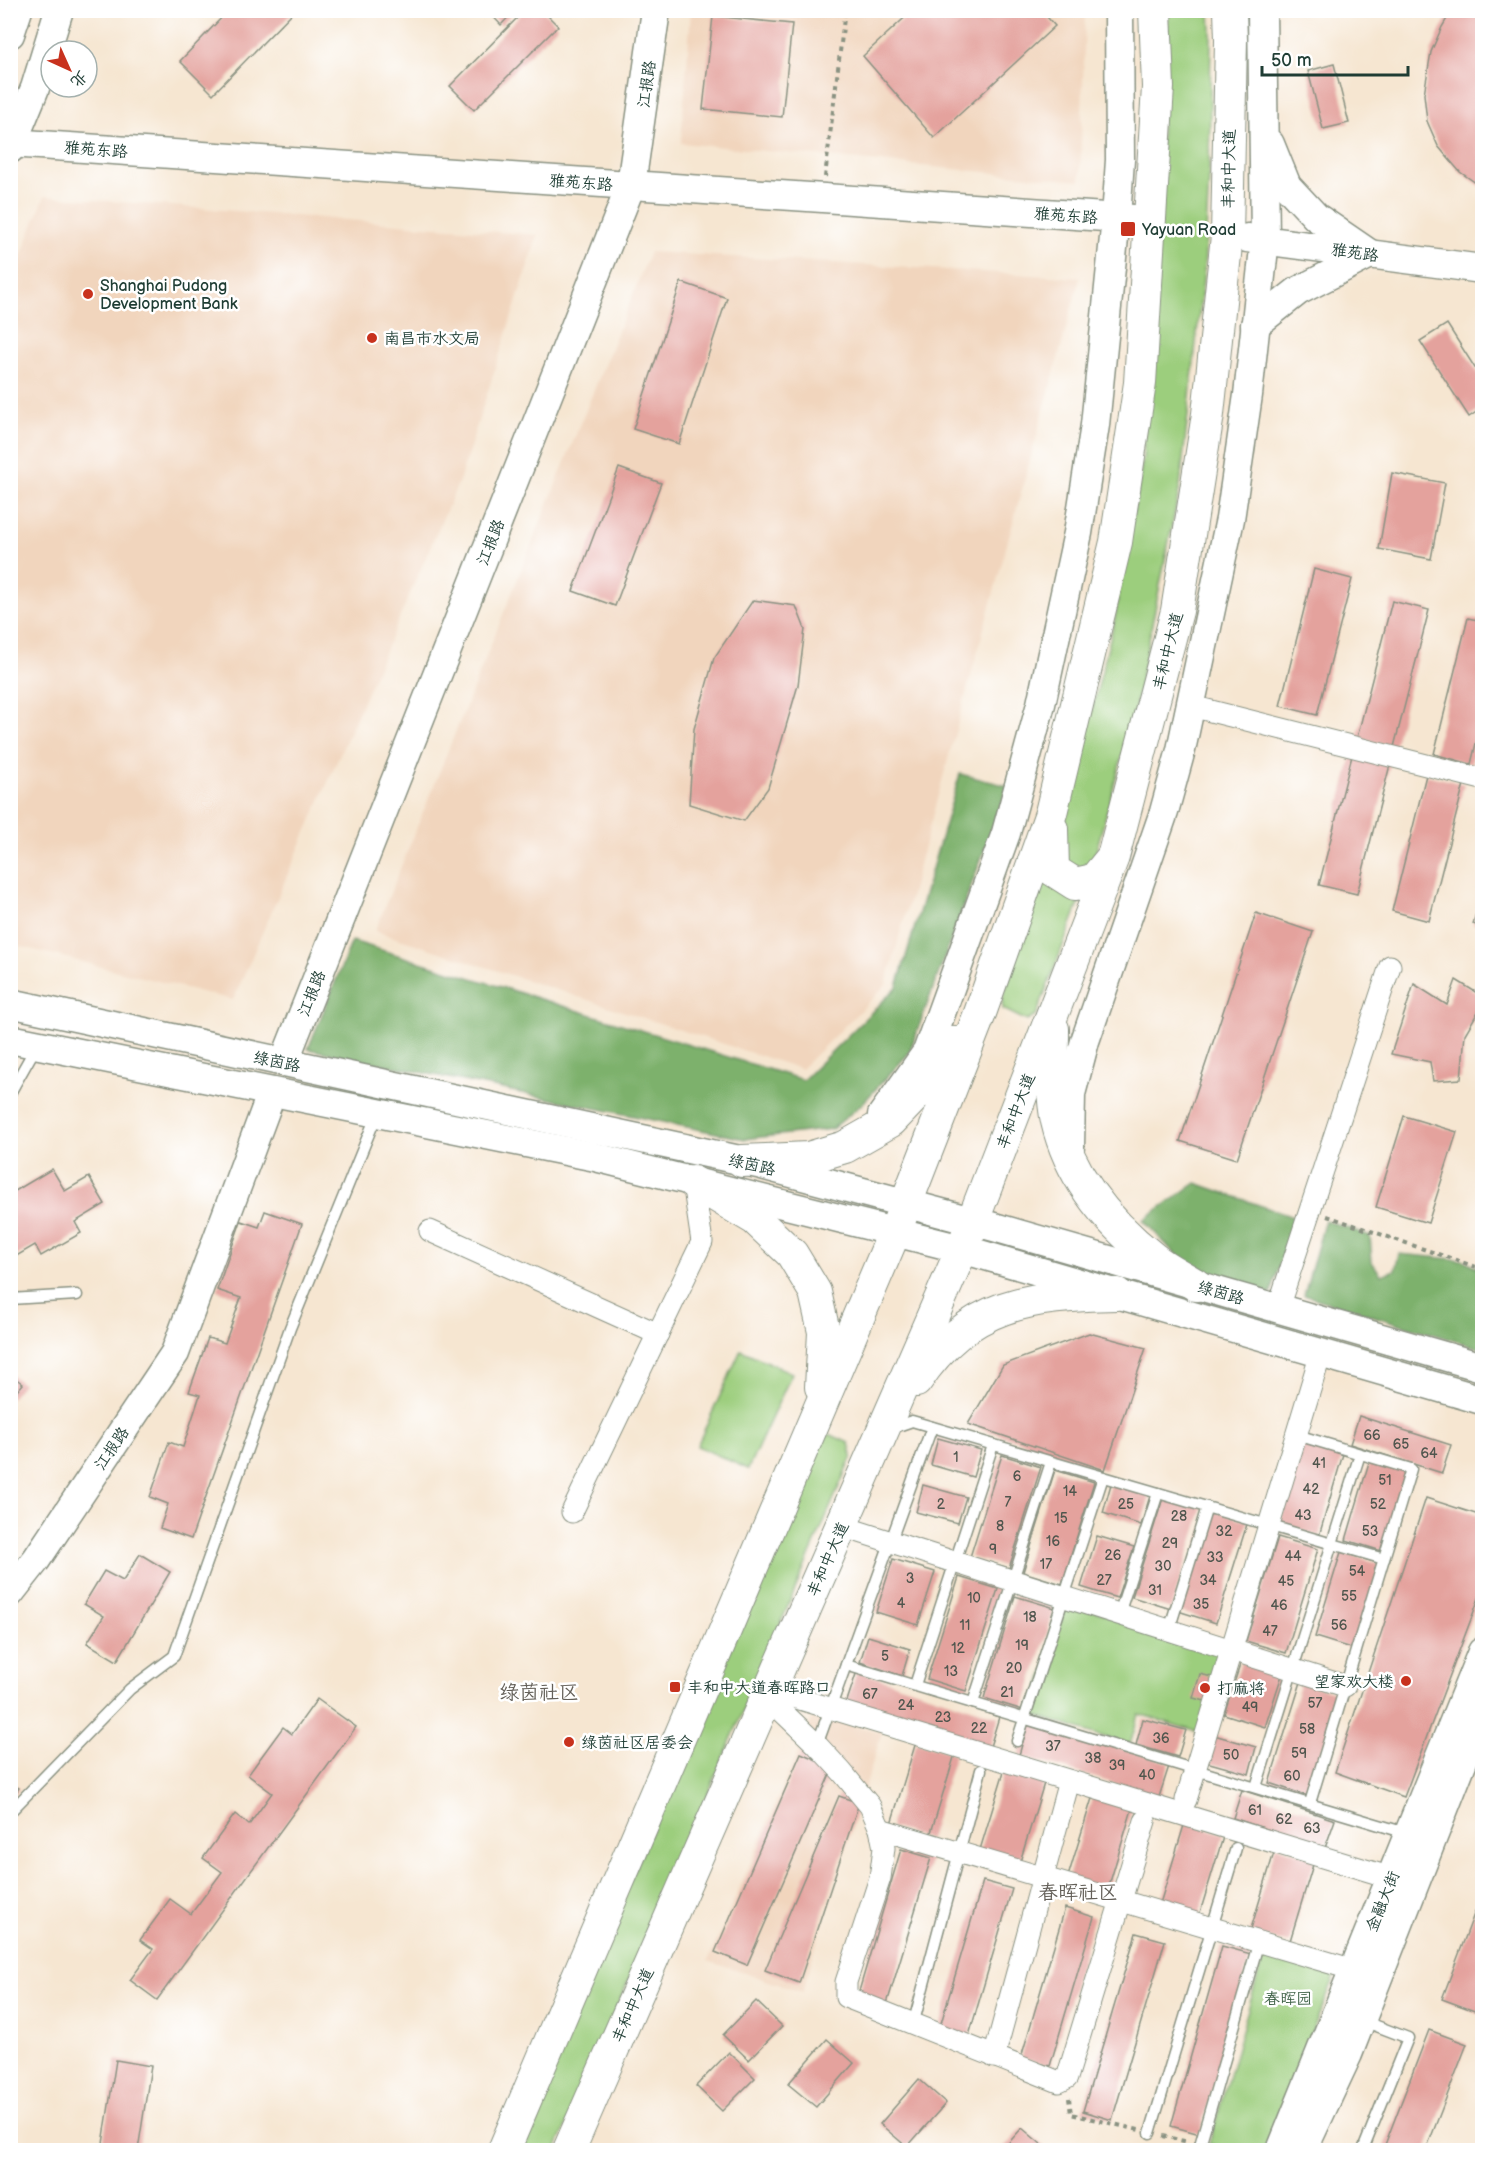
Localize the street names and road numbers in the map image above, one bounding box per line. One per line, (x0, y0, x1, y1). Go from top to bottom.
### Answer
street label: 江报路 (635, 59, 660, 109)
street label: 丰和中大道 (1219, 129, 1240, 209)
street label: 雅苑东路 (63, 139, 128, 162)
street label: 雅苑东路 (548, 172, 613, 195)
street label: 雅苑东路 (1033, 205, 1098, 228)
street label: 雅苑路 (1330, 241, 1380, 266)
street label: 江报路 (474, 517, 509, 568)
street label: 丰和中大道 (1150, 610, 1187, 692)
street label: 江报路 (295, 968, 330, 1019)
street label: 绿茵路 (251, 1048, 302, 1077)
street label: 丰和中大道 (993, 1071, 1040, 1152)
street label: 绿茵路 (726, 1151, 777, 1180)
street label: 绿茵路 (1195, 1278, 1246, 1309)
street label: 江报路 (91, 1424, 134, 1474)
street label: 丰和中大道 (803, 1519, 853, 1600)
street label: 金融大街 (1363, 1868, 1404, 1935)
street label: 丰和中大道 (608, 1965, 658, 2046)

